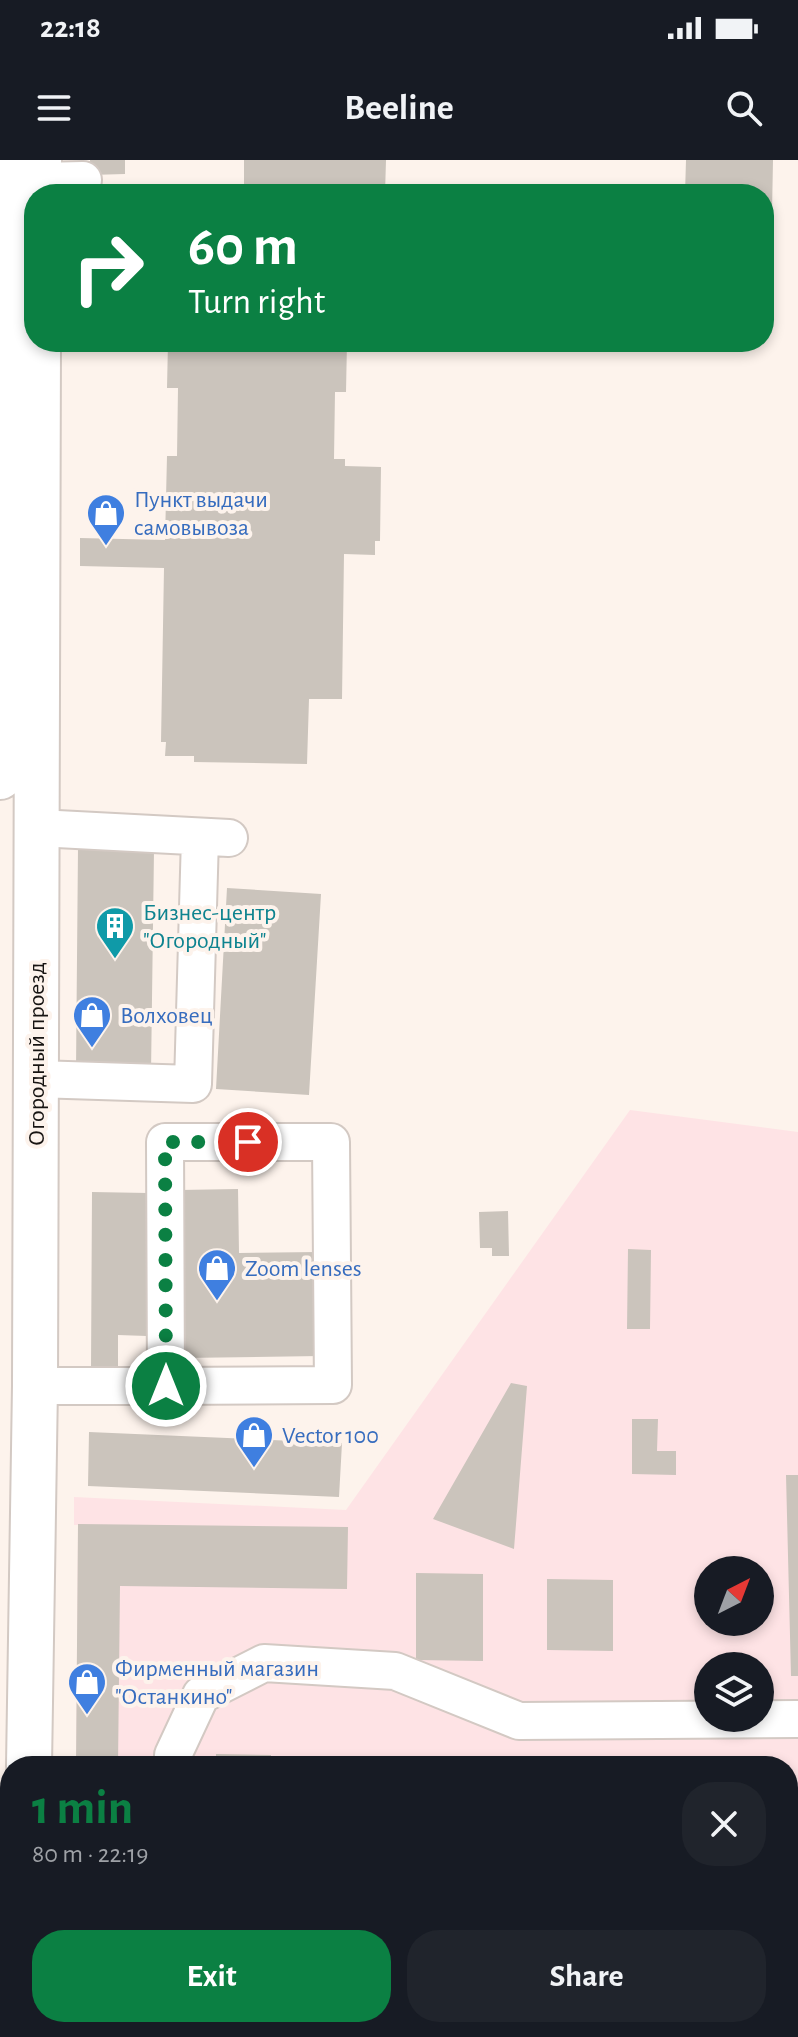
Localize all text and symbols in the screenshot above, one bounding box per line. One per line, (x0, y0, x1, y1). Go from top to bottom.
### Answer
text: 22:18 (40, 13, 101, 43)
icon: menu (32, 86, 76, 130)
icon: search (722, 86, 766, 130)
text: Beeline (344, 90, 454, 126)
icon: right (56, 216, 160, 320)
text: 60 m (188, 219, 298, 275)
text: Turn right (188, 284, 325, 320)
place label: Пункт выдачи самовывоза (134, 488, 268, 540)
shop icon: Пункт выдачи самовывоза (85, 492, 127, 547)
place label: Бизнес-центр "Огородный" (143, 901, 276, 953)
building icon: Бизнес-центр "Огородный" (94, 905, 136, 960)
street label: Огородный проезд (25, 962, 49, 1146)
shop icon: Волховец (71, 994, 113, 1049)
place label: Волховец (120, 1004, 213, 1028)
pin (214, 1108, 282, 1176)
icon: arrive (226, 1120, 270, 1164)
shop icon: Zoom lenses (196, 1247, 238, 1302)
place label: Zoom lenses (245, 1257, 362, 1281)
position arrow (124, 1344, 208, 1428)
shop icon: Vector 100 (233, 1414, 275, 1469)
place label: Vector 100 (282, 1424, 379, 1448)
north arrow (694, 1556, 774, 1636)
map controls (694, 1556, 774, 1732)
button: layers (694, 1652, 774, 1732)
place label: Фирменный магазин "Останкино" (115, 1657, 319, 1709)
shop icon: Фирменный магазин "Останкино" (66, 1661, 108, 1716)
button: close (682, 1782, 766, 1866)
text: 1 min (32, 1785, 133, 1833)
text: 80 m · 22:19 (32, 1841, 148, 1867)
button: Exit (32, 1930, 391, 2022)
button: Share (407, 1930, 766, 2022)

